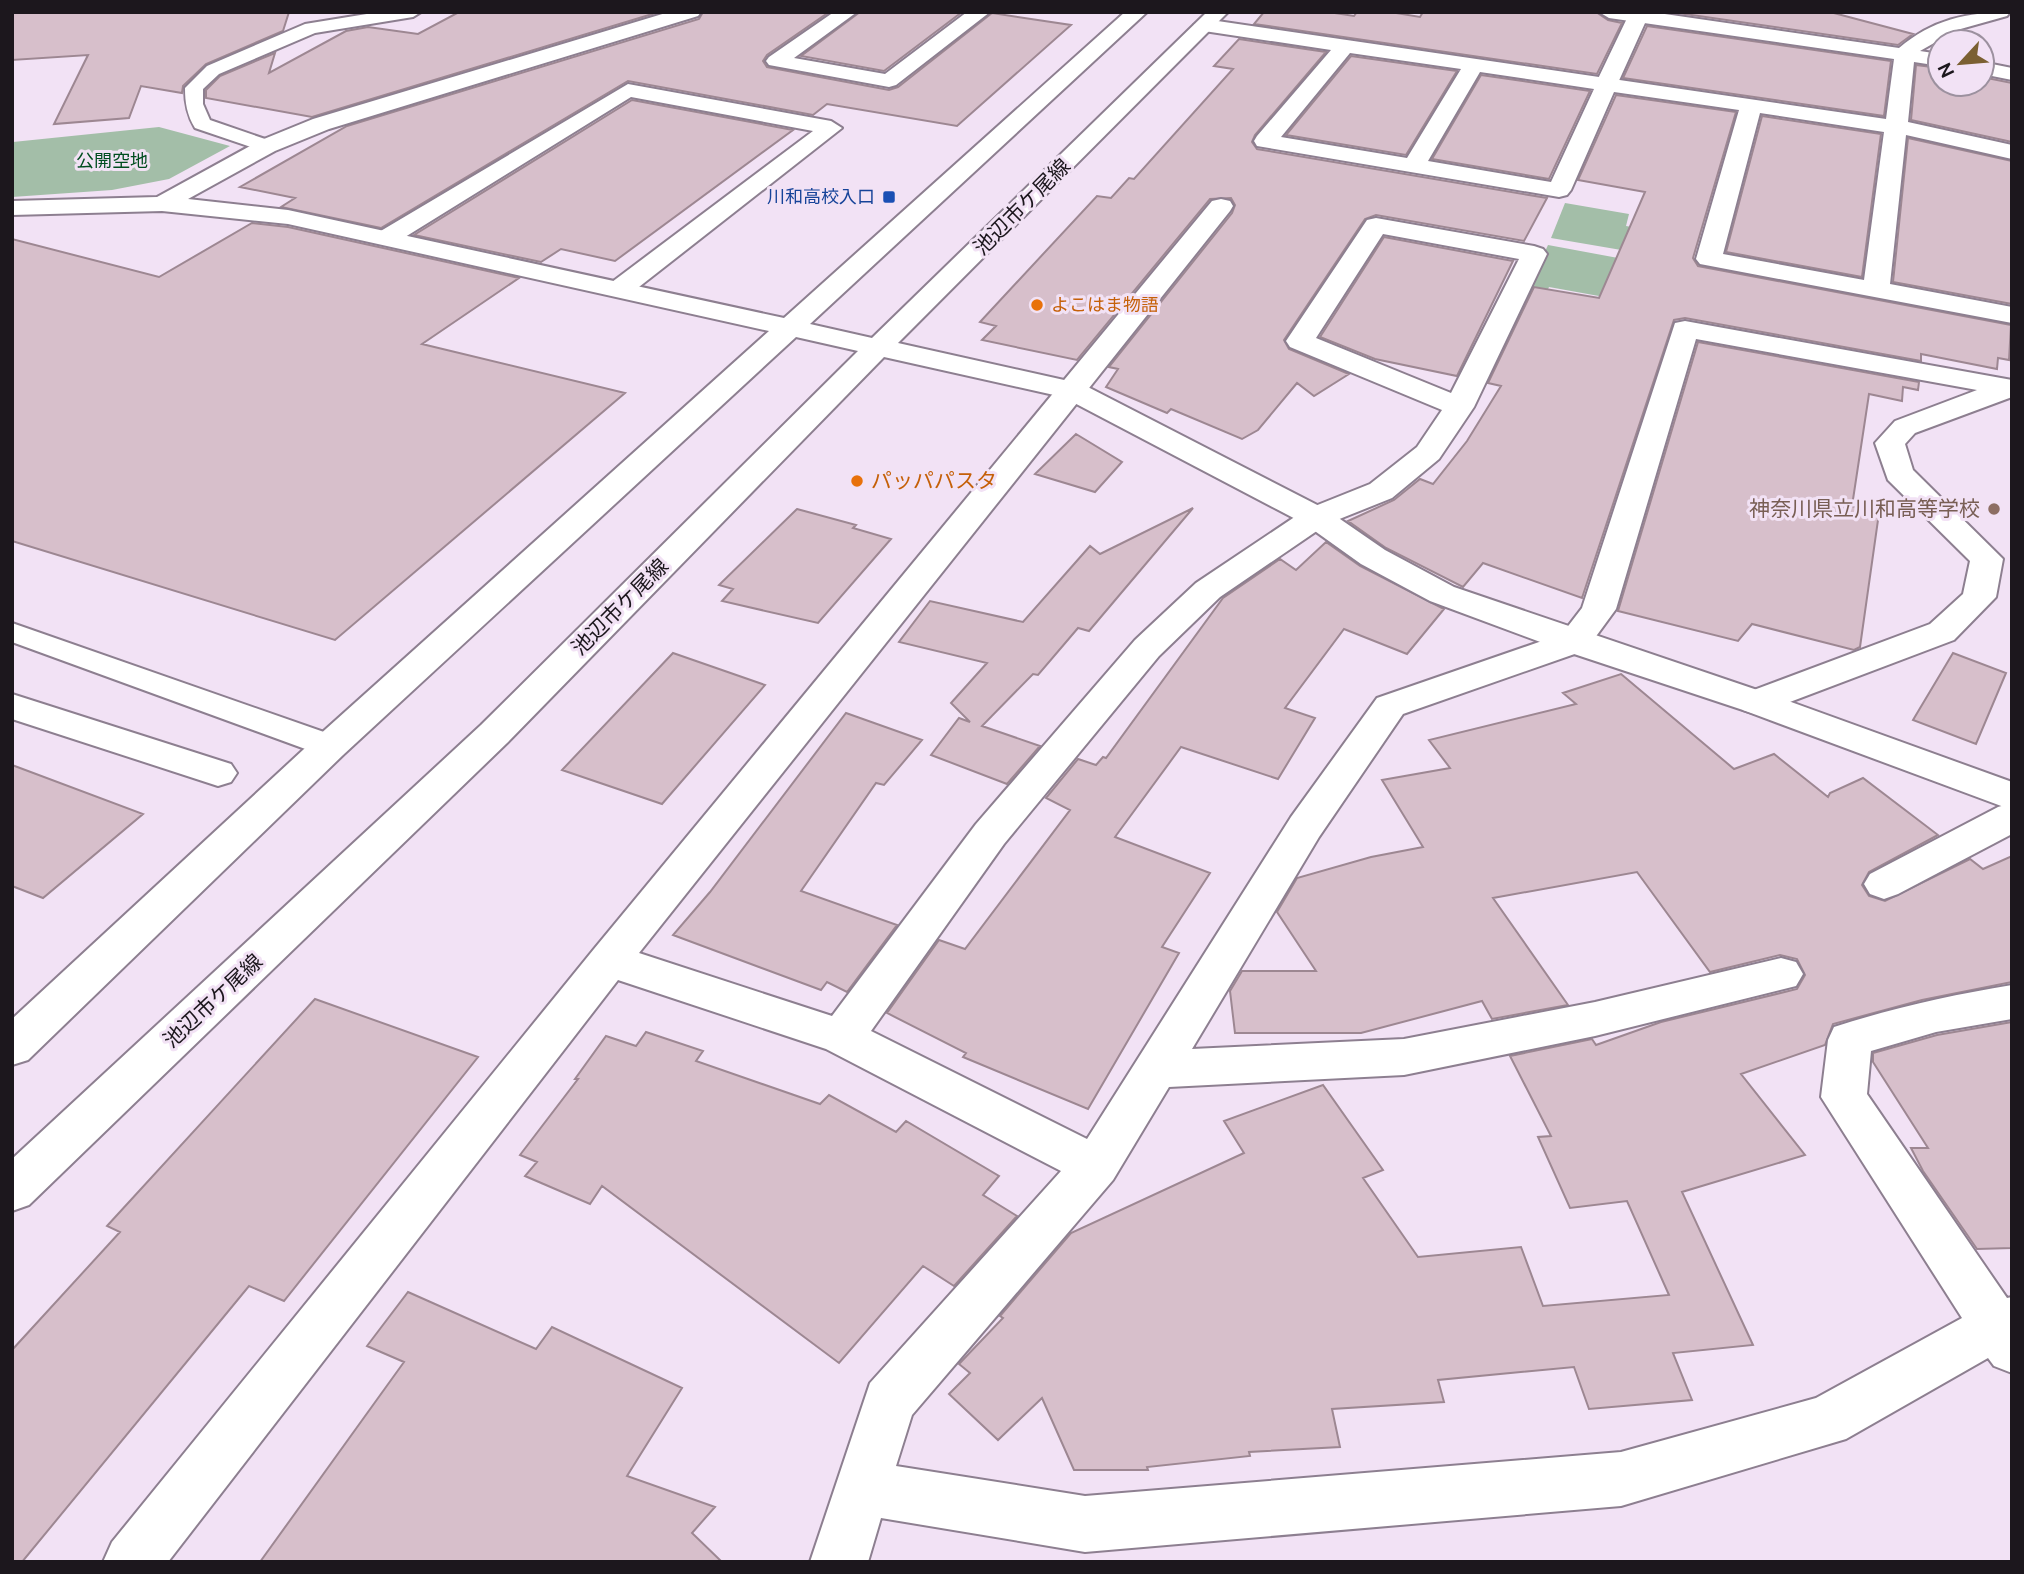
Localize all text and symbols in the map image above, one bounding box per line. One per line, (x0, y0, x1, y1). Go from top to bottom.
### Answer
north arrow (1926, 28, 1996, 98)
text: N (1933, 59, 1959, 82)
park label: 公開空地 (76, 150, 148, 170)
street label: 池辺市ケ尾線 (968, 153, 1074, 259)
place label: 川和高校入口 (767, 186, 875, 206)
marker: 川和高校入口 (881, 189, 897, 205)
place label: よこはま物語 (1051, 294, 1159, 314)
marker: よこはま物語 (1029, 297, 1045, 313)
place label: パッパパスタ (871, 468, 997, 492)
marker: パッパパスタ (849, 473, 865, 489)
place label: 神奈川県立川和高等学校 (1749, 496, 1980, 520)
marker: 神奈川県立川和高等学校 (1986, 501, 2002, 517)
street label: 池辺市ケ尾線 (566, 553, 672, 659)
street label: 池辺市ケ尾線 (158, 949, 267, 1052)

